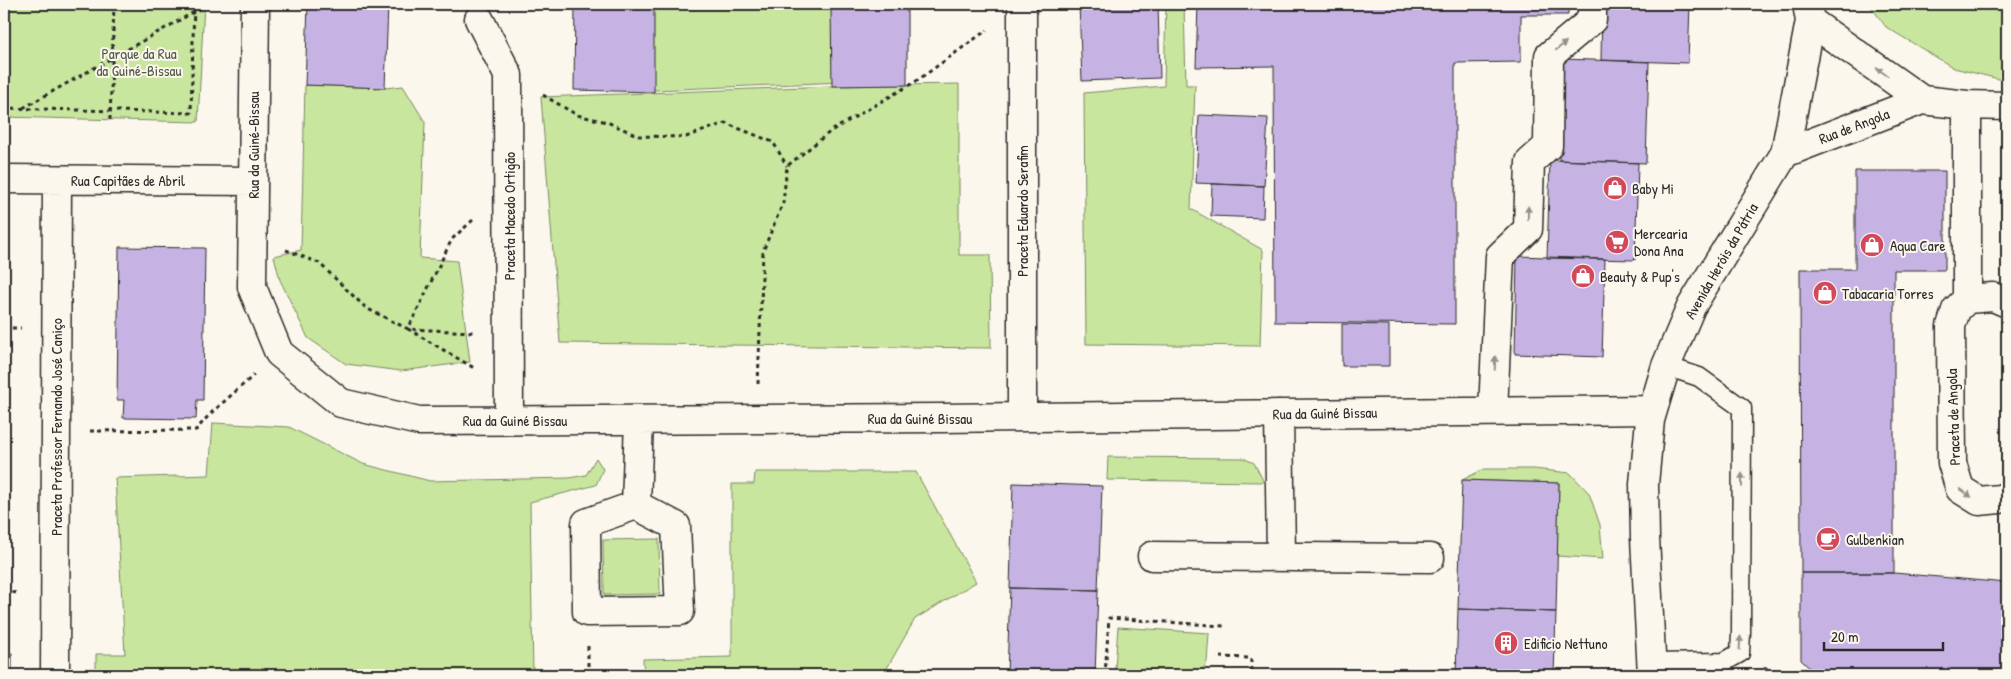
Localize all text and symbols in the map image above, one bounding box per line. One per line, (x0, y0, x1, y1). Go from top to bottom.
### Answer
one-way arrow (1554, 41, 1567, 52)
park label: Parque da Rua da Guiné-Bissau (97, 43, 181, 81)
one-way arrow (1876, 67, 1889, 77)
street label: Rua da Guiné-Bissau (243, 91, 264, 199)
street label: Rua de Angola (1816, 103, 1892, 149)
street label: Praceta Eduardo Serafim (1012, 145, 1033, 277)
street label: Praceta Macedo Ortigão (499, 152, 520, 280)
street label: Rua Capitães de Abril (71, 170, 185, 191)
shop icon: Baby Mi (1602, 175, 1628, 201)
place label: Baby Mi (1632, 178, 1674, 199)
street label: Avenida Heróis da Pátria (1679, 199, 1763, 323)
one-way arrow (1525, 204, 1533, 220)
place label: Mercearia Dona Ana (1634, 223, 1687, 261)
supermarket icon: Mercearia Dona Ana (1604, 229, 1630, 255)
shop icon: Aqua Care (1859, 232, 1885, 258)
place label: Aqua Care (1890, 235, 1945, 256)
shop icon: Beauty & Pup's (1570, 263, 1596, 289)
place label: Beauty & Pup's (1600, 266, 1680, 287)
shop icon: Tabacaria Torres (1812, 280, 1838, 306)
place label: Tabacaria Torres (1842, 283, 1934, 304)
street label: Praceta Professor Fernando José Caniço (46, 318, 67, 536)
one-way arrow (1491, 354, 1499, 370)
street label: Praceta de Angola (1941, 368, 1965, 466)
street label: Rua da Guiné Bissau (1273, 402, 1377, 424)
street label: Rua da Guiné Bissau (868, 408, 972, 429)
street label: Rua da Guiné Bissau (463, 410, 567, 431)
one-way arrow (1738, 472, 1746, 488)
one-way arrow (1959, 487, 1972, 498)
cafe icon: Gulbenkian (1815, 526, 1841, 552)
place label: Gulbenkian (1846, 529, 1905, 550)
scale bar (1824, 619, 1942, 651)
text: 20 m (1831, 626, 1858, 647)
building icon: Edificio Nettuno (1493, 630, 1519, 656)
place label: Edificio Nettuno (1524, 633, 1608, 654)
one-way arrow (1737, 634, 1745, 650)

